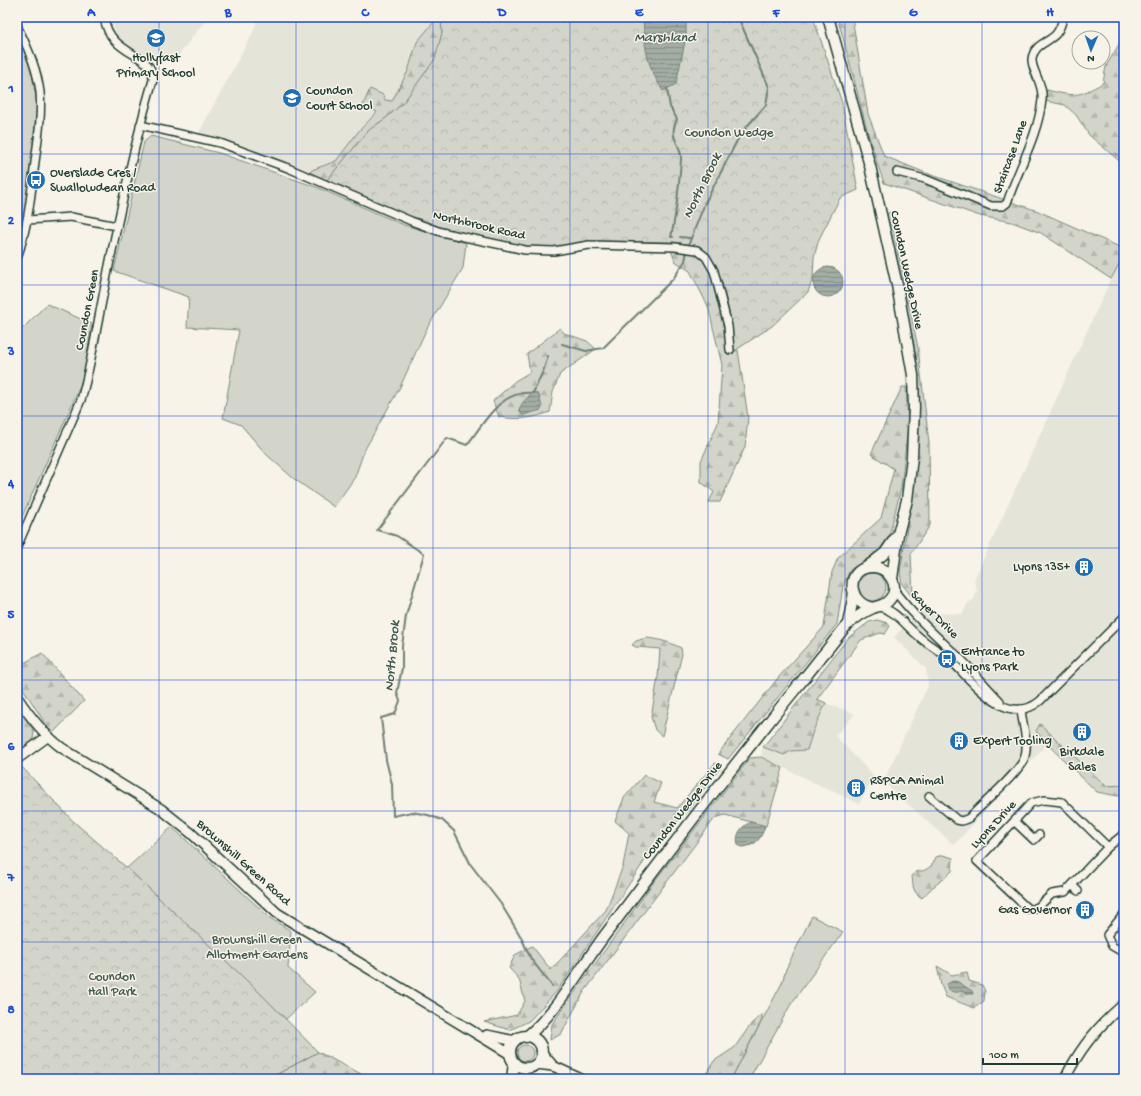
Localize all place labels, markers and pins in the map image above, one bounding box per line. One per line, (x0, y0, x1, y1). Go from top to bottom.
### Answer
school or university icon: Hollyfast Primary School (145, 27, 167, 49)
place label: Hollyfast Primary School (116, 51, 196, 81)
place label: Coundon Court School (306, 84, 373, 114)
school or university icon: Coundon Court School (281, 87, 303, 109)
place label: Overslade Cres / Swallowdean Road (50, 166, 156, 196)
bus stop icon: Overslade Cres / Swallowdean Road (25, 169, 47, 191)
building icon: Lyons 135+ (1073, 556, 1095, 578)
place label: Lyons 135+ (1013, 560, 1071, 575)
place label: Entrance to Lyons Park (961, 645, 1025, 675)
bus stop icon: Entrance to Lyons Park (936, 648, 958, 670)
building icon: Birkdale Sales (1071, 721, 1093, 743)
building icon: Expert Tooling (948, 730, 970, 752)
place label: Expert Tooling (973, 734, 1052, 749)
place label: Birkdale Sales (1059, 745, 1104, 775)
place label: RSPCA Animal Centre (870, 774, 944, 804)
building icon: RSPCA Animal Centre (845, 777, 867, 799)
building icon: Gas Governor (1074, 899, 1096, 921)
place label: Gas Governor (998, 903, 1072, 918)

